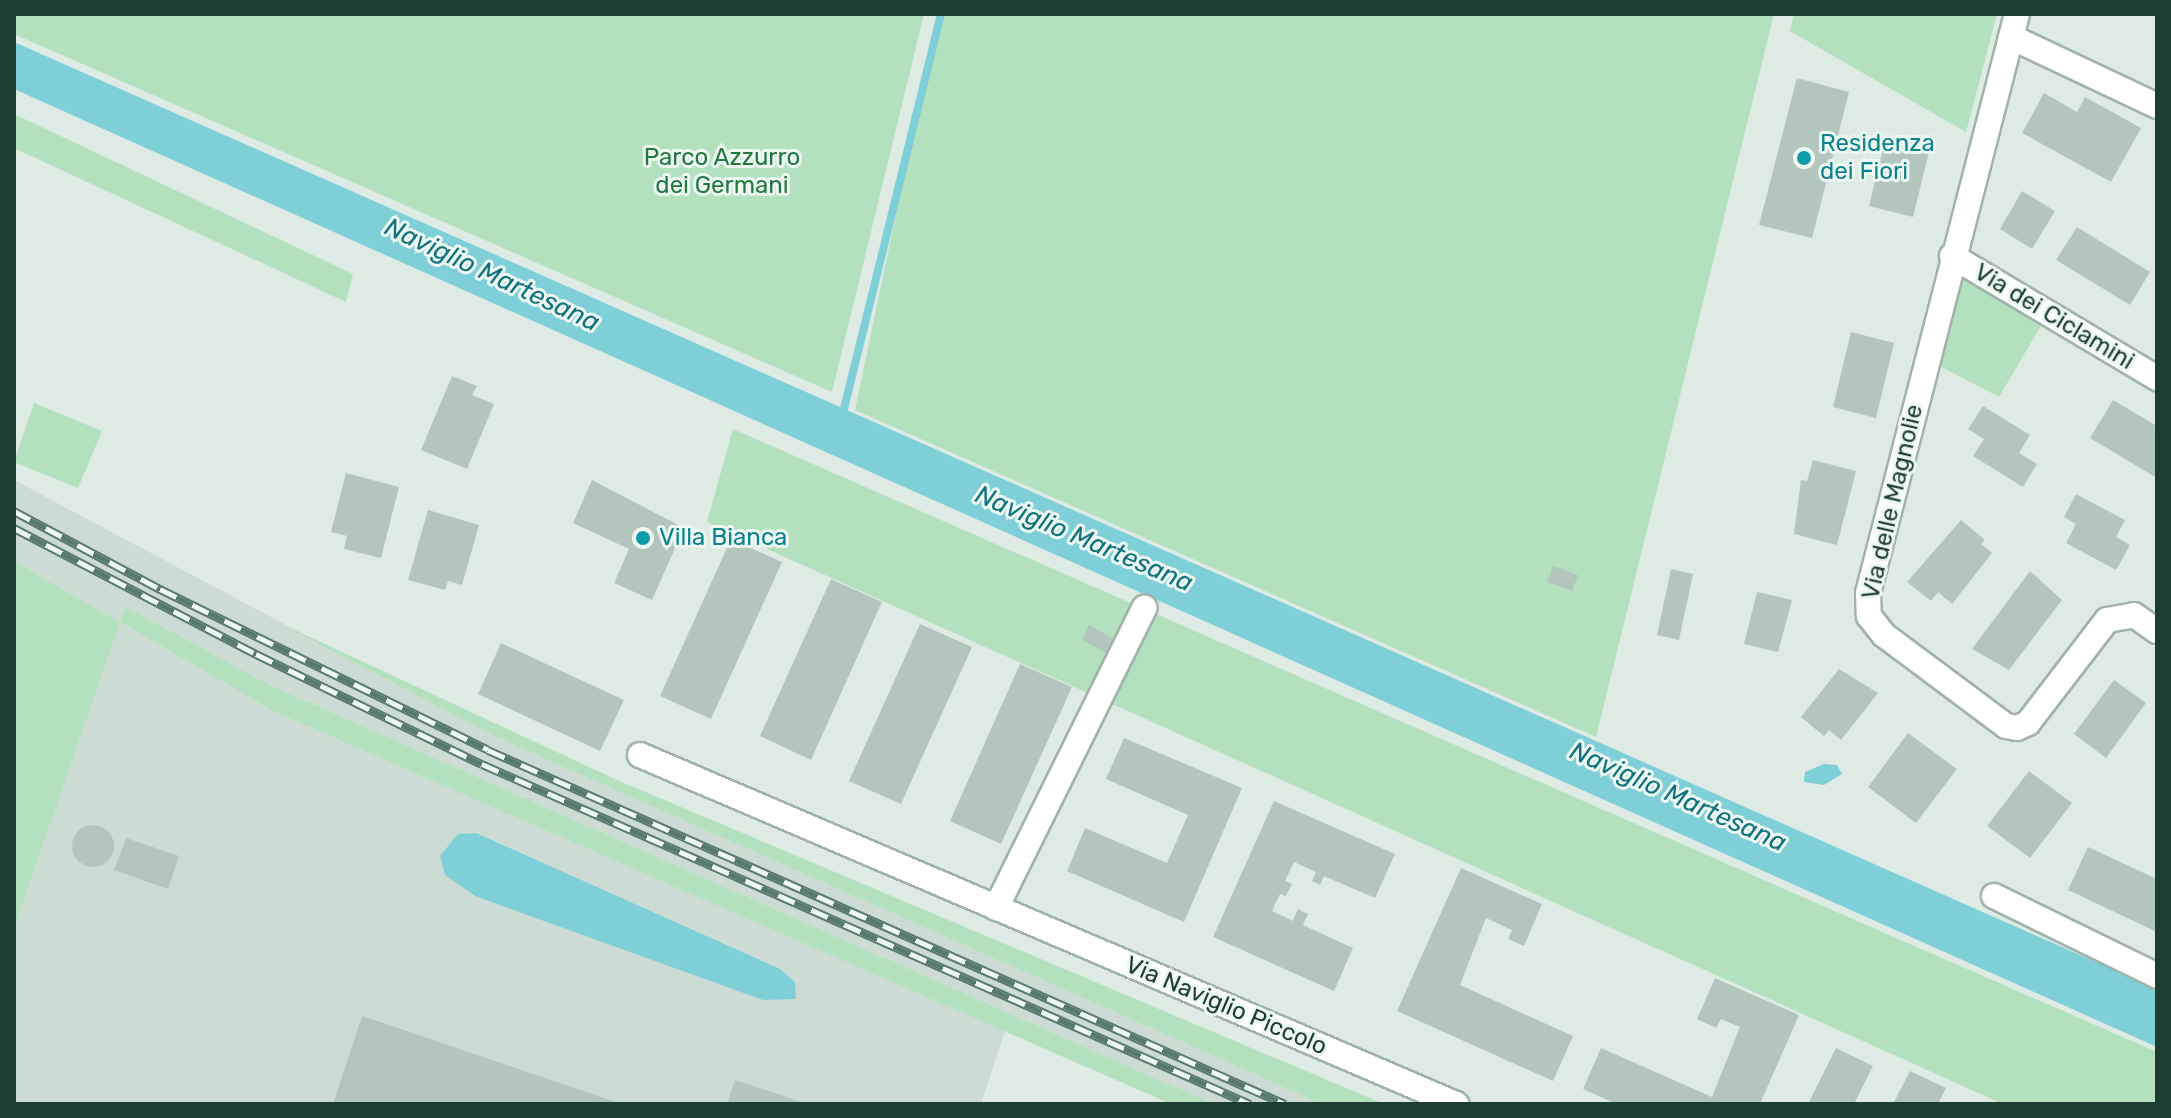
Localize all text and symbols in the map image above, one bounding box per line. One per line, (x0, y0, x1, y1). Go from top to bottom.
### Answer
place label: Residenza dei Fiori (1820, 130, 1935, 186)
park label: Parco Azzurro dei Germani (644, 144, 800, 200)
marker: Residenza dei Fiori (1795, 149, 1813, 167)
water label: Naviglio Martesana (380, 212, 604, 338)
street label: Via dei Ciclamini (1969, 258, 2139, 376)
street label: Via delle Magnolie (1857, 402, 1929, 602)
water label: Naviglio Martesana (970, 479, 1198, 599)
place label: Villa Bianca (659, 524, 787, 552)
marker: Villa Bianca (634, 529, 652, 547)
water label: Naviglio Martesana (1565, 735, 1791, 859)
street label: Via Naviglio Piccolo (1121, 951, 1331, 1061)

